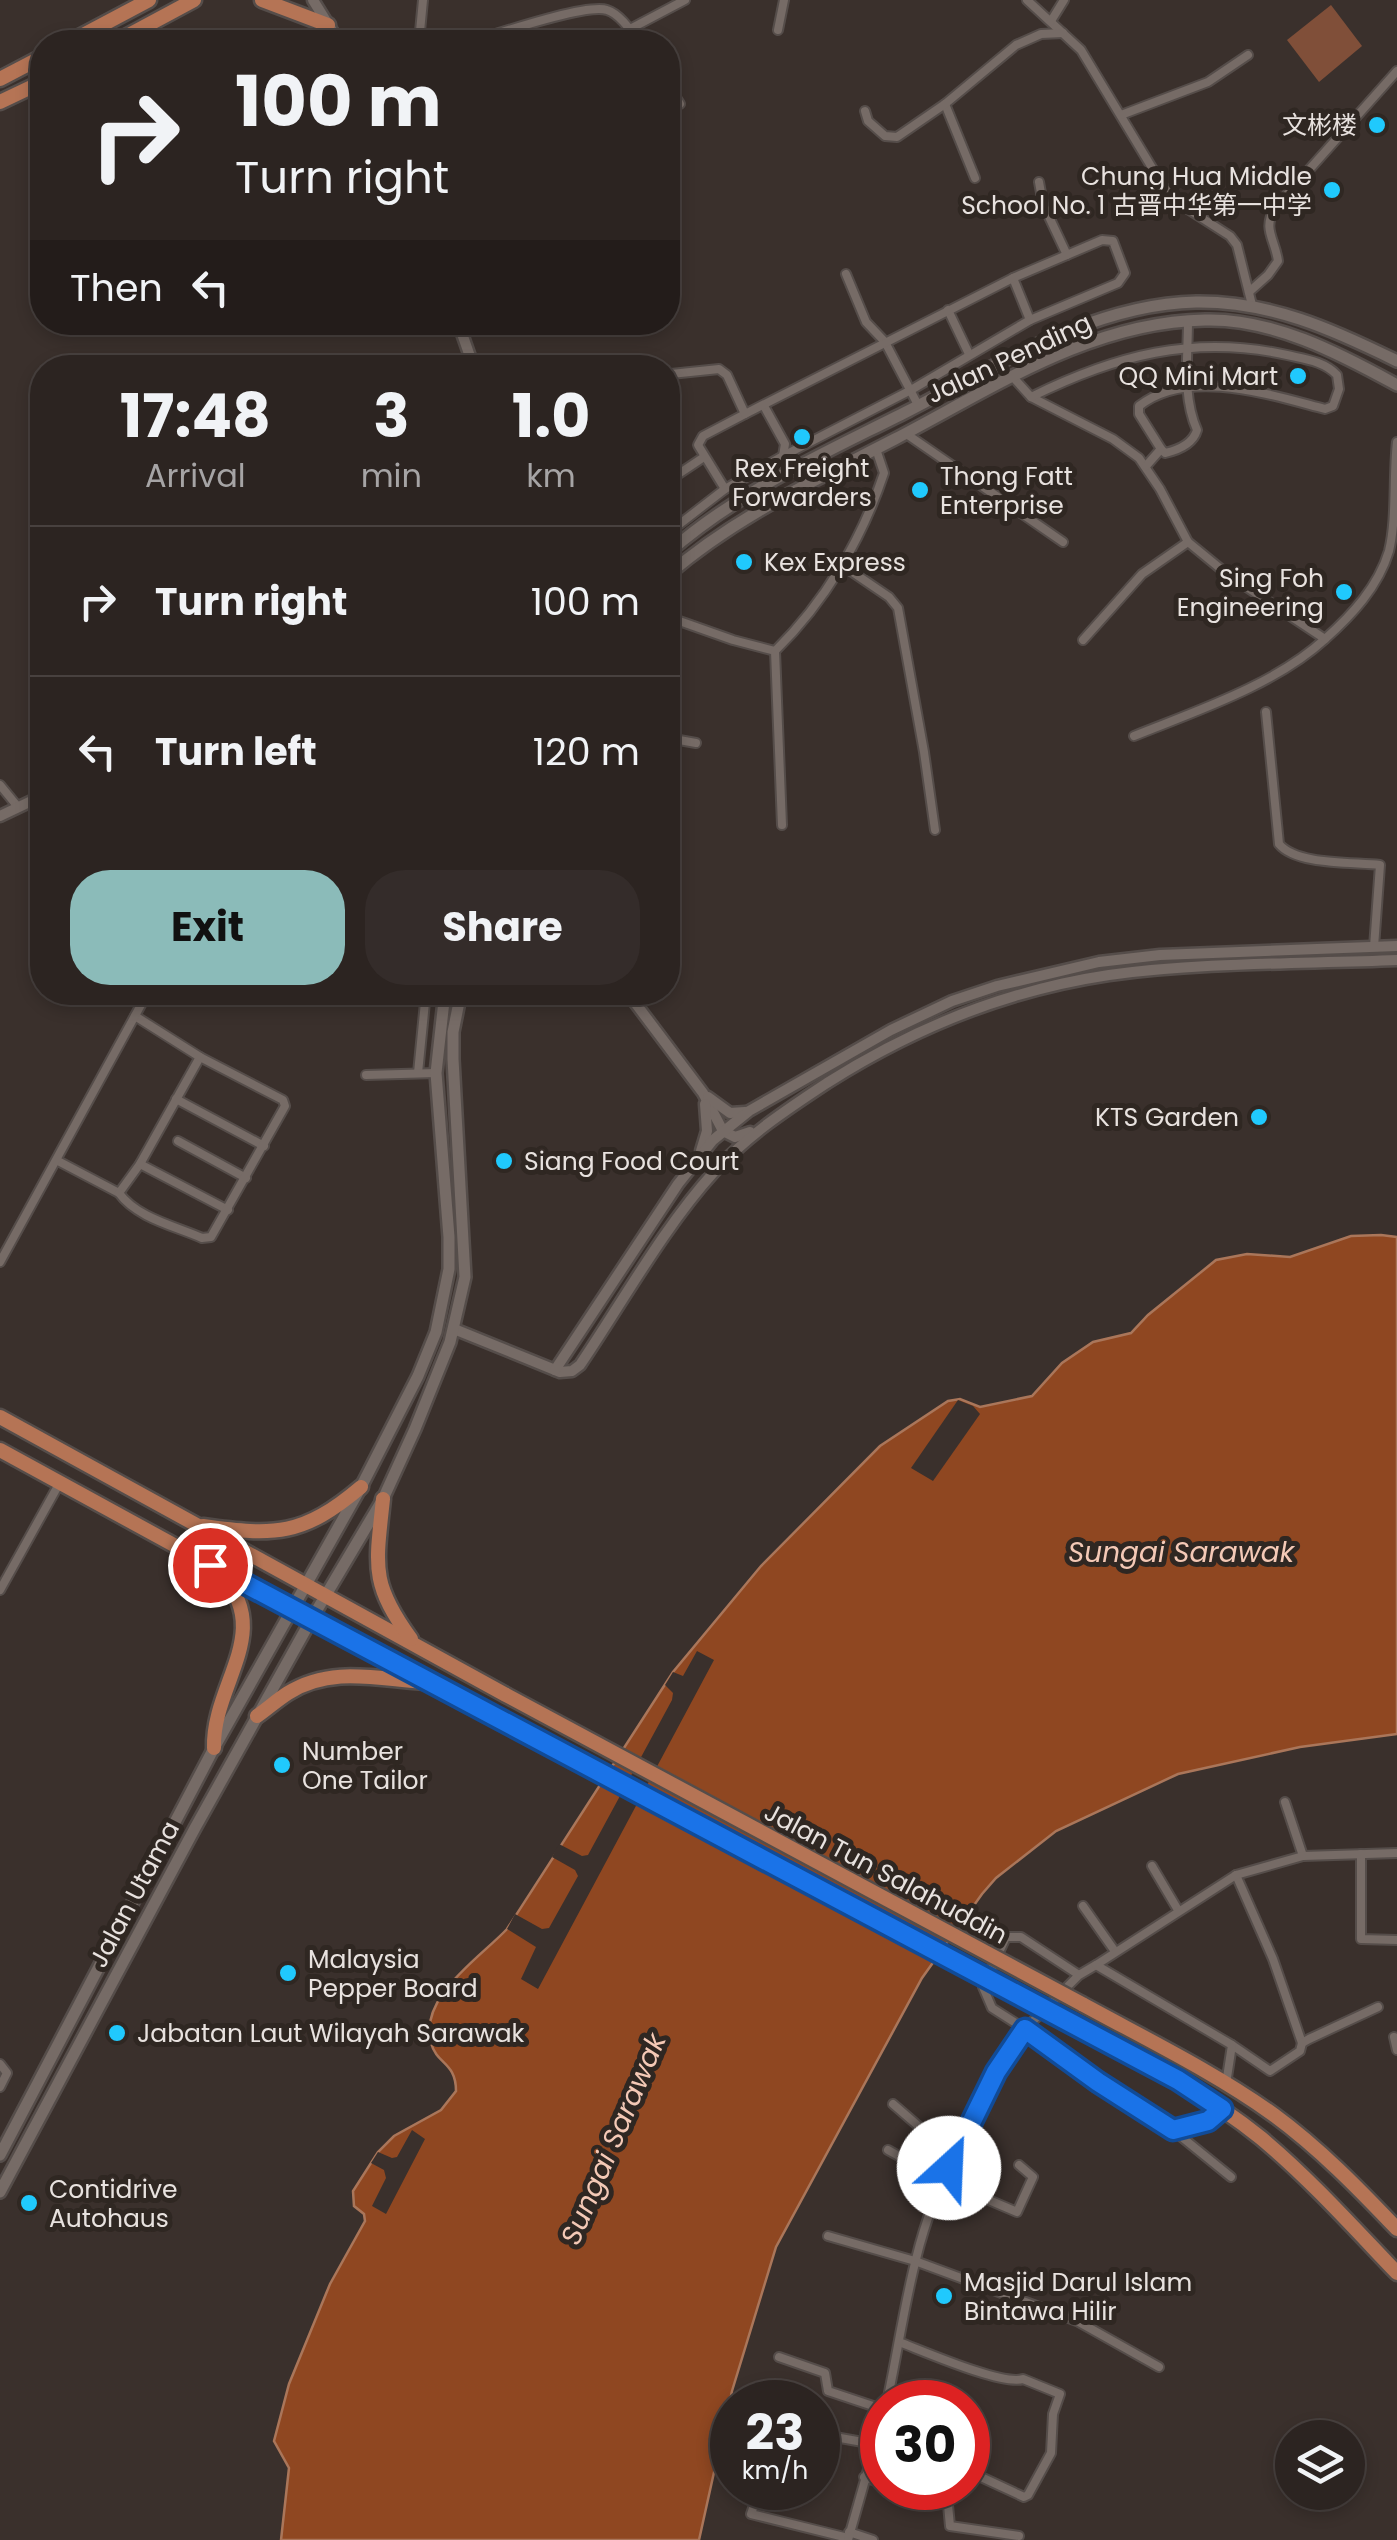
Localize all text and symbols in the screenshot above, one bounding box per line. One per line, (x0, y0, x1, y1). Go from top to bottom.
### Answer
text: 100 m (235, 52, 442, 151)
icon: right (70, 70, 200, 200)
place label: 文彬楼 (1282, 108, 1357, 143)
marker: 文彬楼 (1366, 114, 1388, 136)
text: Turn right (235, 146, 449, 209)
place label: Chung Hua Middle School No. 1 古晋中华第一中学 (961, 159, 1312, 223)
marker: Chung Hua Middle School No. 1 古晋中华第一中学 (1321, 179, 1343, 201)
icon: left (183, 260, 238, 315)
text: Then (70, 261, 163, 314)
street label: Jalan Pending (921, 305, 1097, 412)
place label: QQ Mini Mart (1119, 359, 1278, 394)
marker: QQ Mini Mart (1287, 365, 1309, 387)
text: 17:48 (120, 374, 271, 458)
text: 3 (373, 374, 409, 458)
text: 1.0 (512, 374, 590, 458)
marker: Rex Freight Forwarders (791, 426, 813, 448)
place label: Rex Freight Forwarders (732, 451, 872, 515)
text: Arrival (145, 453, 246, 498)
text: min (361, 453, 422, 498)
text: km (526, 453, 576, 498)
place label: Thong Fatt Enterprise (940, 459, 1073, 523)
marker: Thong Fatt Enterprise (909, 479, 931, 501)
place label: Kex Express (764, 545, 906, 580)
marker: Kex Express (733, 551, 755, 573)
place label: Sing Foh Engineering (1177, 561, 1324, 625)
icon: right (70, 574, 125, 629)
text: Turn right (155, 575, 347, 628)
text: 100 m (531, 575, 640, 628)
marker: Sing Foh Engineering (1333, 581, 1355, 603)
icon: left (70, 724, 125, 779)
text: Turn left (155, 725, 317, 778)
text: 120 m (533, 725, 640, 778)
button: Exit (70, 870, 345, 985)
button: Share (365, 870, 640, 985)
place label: KTS Garden (1095, 1100, 1239, 1135)
marker: KTS Garden (1248, 1106, 1270, 1128)
place label: Siang Food Court (524, 1144, 739, 1179)
marker: Siang Food Court (493, 1150, 515, 1172)
pin (168, 1523, 253, 1608)
water label: Sungai Sarawak (1068, 1533, 1296, 1572)
icon: arrive (183, 1538, 238, 1593)
place label: Number One Tailor (302, 1734, 428, 1798)
marker: Number One Tailor (271, 1754, 293, 1776)
street label: Jalan Tun Salahuddin (758, 1794, 1013, 1952)
street label: Jalan Utama (81, 1815, 188, 1974)
place label: Malaysia Pepper Board (308, 1942, 478, 2006)
marker: Malaysia Pepper Board (277, 1962, 299, 1984)
place label: Jabatan Laut Wilayah Sarawak (137, 2016, 525, 2051)
marker: Jabatan Laut Wilayah Sarawak (106, 2022, 128, 2044)
water label: Sungai Sarawak (551, 2026, 676, 2251)
position arrow (897, 2116, 1001, 2220)
place label: Contidrive Autohaus (49, 2172, 177, 2236)
marker: Contidrive Autohaus (18, 2192, 40, 2214)
place label: Masjid Darul Islam Bintawa Hilir (964, 2265, 1192, 2329)
marker: Masjid Darul Islam Bintawa Hilir (933, 2285, 955, 2307)
speed limit sign: 30 (860, 2380, 990, 2510)
text: 23 (746, 2397, 804, 2468)
map controls (1275, 2420, 1365, 2510)
button: layers (1275, 2420, 1365, 2510)
text: km/h (742, 2453, 808, 2488)

